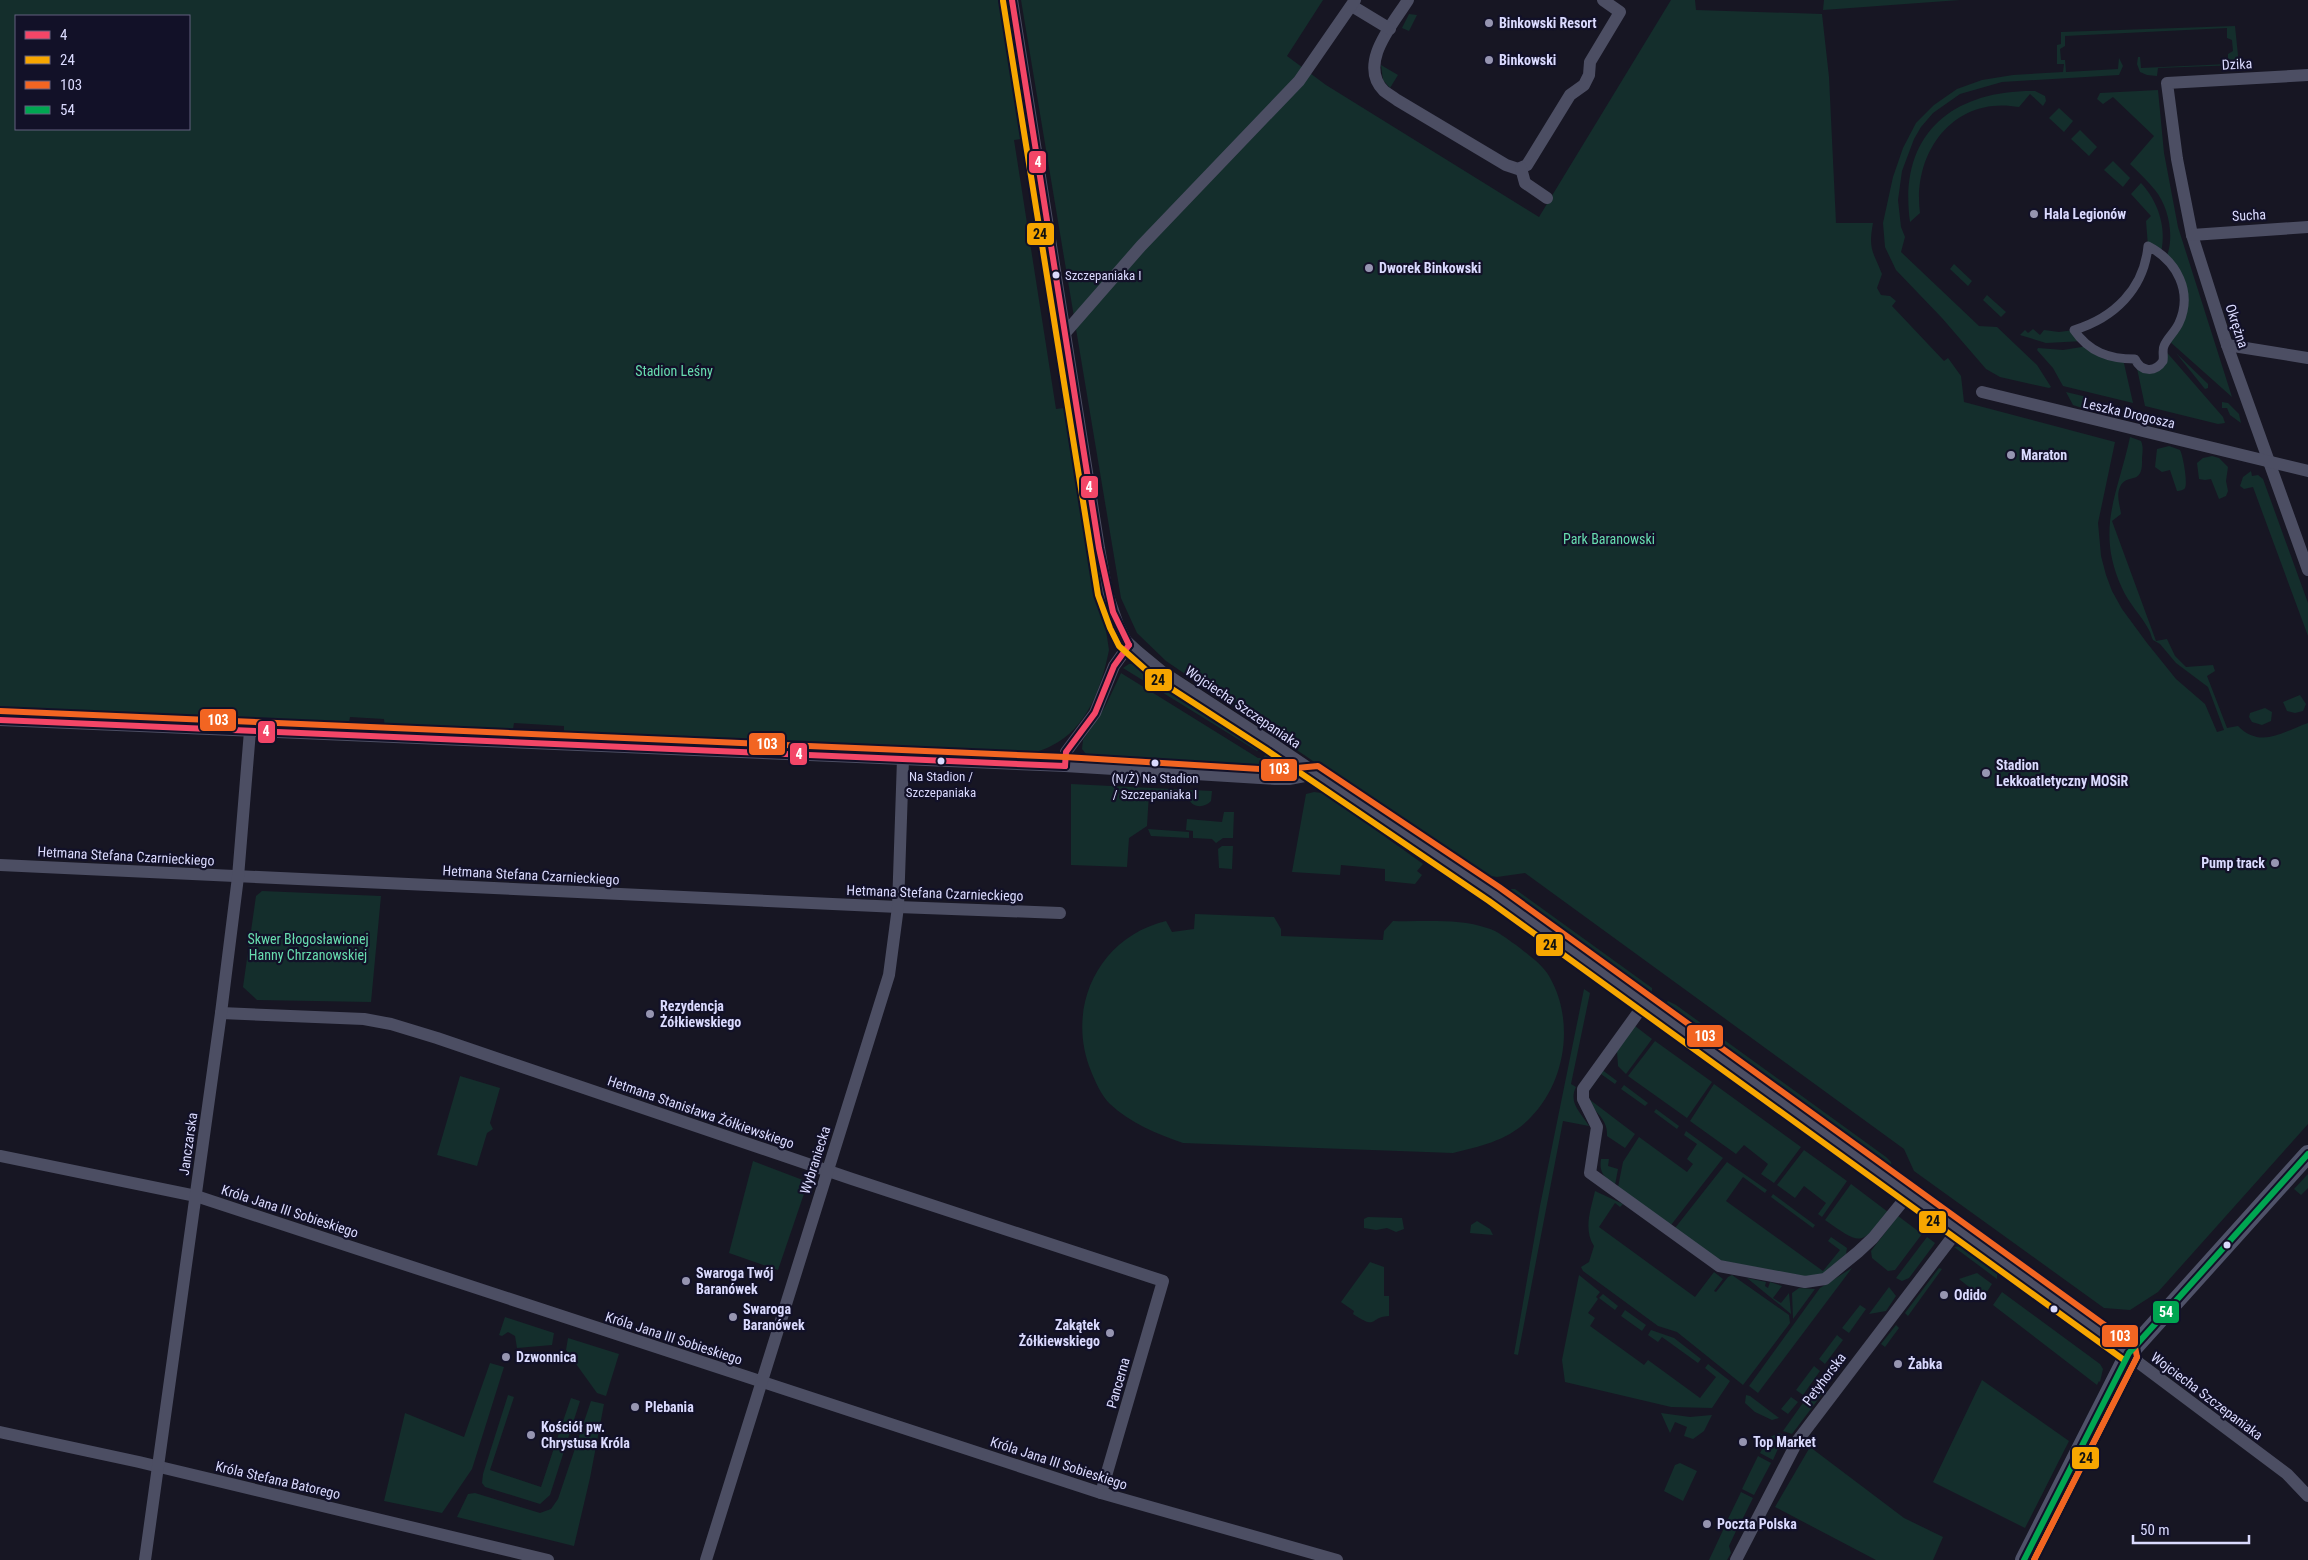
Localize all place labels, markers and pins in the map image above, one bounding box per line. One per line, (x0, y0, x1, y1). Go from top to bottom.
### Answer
place label: Binkowski Resort (1499, 15, 1597, 31)
marker: Binkowski Resort (1483, 17, 1495, 29)
place label: Binkowski (1499, 52, 1556, 68)
marker: Binkowski (1483, 54, 1495, 66)
place label: Hala Legionów (2044, 206, 2126, 222)
marker: Hala Legionów (2028, 208, 2040, 220)
place label: Dworek Binkowski (1379, 260, 1481, 276)
marker: Dworek Binkowski (1363, 262, 1375, 274)
place label: Szczepaniaka I (1065, 268, 1142, 283)
marker: Szczepaniaka I (1051, 270, 1061, 280)
place label: Maraton (2021, 447, 2067, 463)
marker: Maraton (2005, 449, 2017, 461)
marker: Na Stadion / Szczepaniaka (936, 756, 946, 766)
place label: Stadion Lekkoatletyczny MOSiR (1996, 757, 2129, 789)
marker: (N/Ż) Na Stadion / Szczepaniaka I (1150, 758, 1160, 768)
marker: Stadion Lekkoatletyczny MOSiR (1980, 767, 1992, 779)
place label: Na Stadion / Szczepaniaka (906, 769, 976, 800)
place label: (N/Ż) Na Stadion / Szczepaniaka I (1111, 771, 1199, 802)
place label: Pump track (2201, 855, 2265, 871)
marker: Pump track (2269, 857, 2281, 869)
place label: Rezydencja Żółkiewskiego (660, 998, 741, 1030)
marker: Rezydencja Żółkiewskiego (644, 1008, 656, 1020)
unlabelled marker (2222, 1240, 2232, 1250)
place label: Swaroga Twój Baranówek (696, 1265, 773, 1297)
marker: Swaroga Twój Baranówek (680, 1275, 692, 1287)
place label: Odido (1954, 1287, 1987, 1303)
marker: Odido (1938, 1289, 1950, 1301)
place label: Swaroga Baranówek (743, 1301, 805, 1333)
unlabelled marker (2049, 1304, 2059, 1314)
marker: Swaroga Baranówek (727, 1311, 739, 1323)
place label: Zakątek Żółkiewskiego (1019, 1317, 1100, 1349)
marker: Zakątek Żółkiewskiego (1104, 1327, 1116, 1339)
place label: Dzwonnica (516, 1349, 577, 1365)
marker: Dzwonnica (500, 1351, 512, 1363)
place label: Żabka (1908, 1356, 1943, 1372)
marker: Żabka (1892, 1358, 1904, 1370)
place label: Plebania (645, 1399, 694, 1415)
marker: Plebania (629, 1401, 641, 1413)
place label: Kościół pw. Chrystusa Króla (541, 1419, 630, 1451)
marker: Kościół pw. Chrystusa Króla (525, 1429, 537, 1441)
place label: Top Market (1753, 1434, 1816, 1450)
marker: Top Market (1737, 1436, 1749, 1448)
place label: Poczta Polska (1717, 1516, 1797, 1532)
marker: Poczta Polska (1701, 1518, 1713, 1530)

